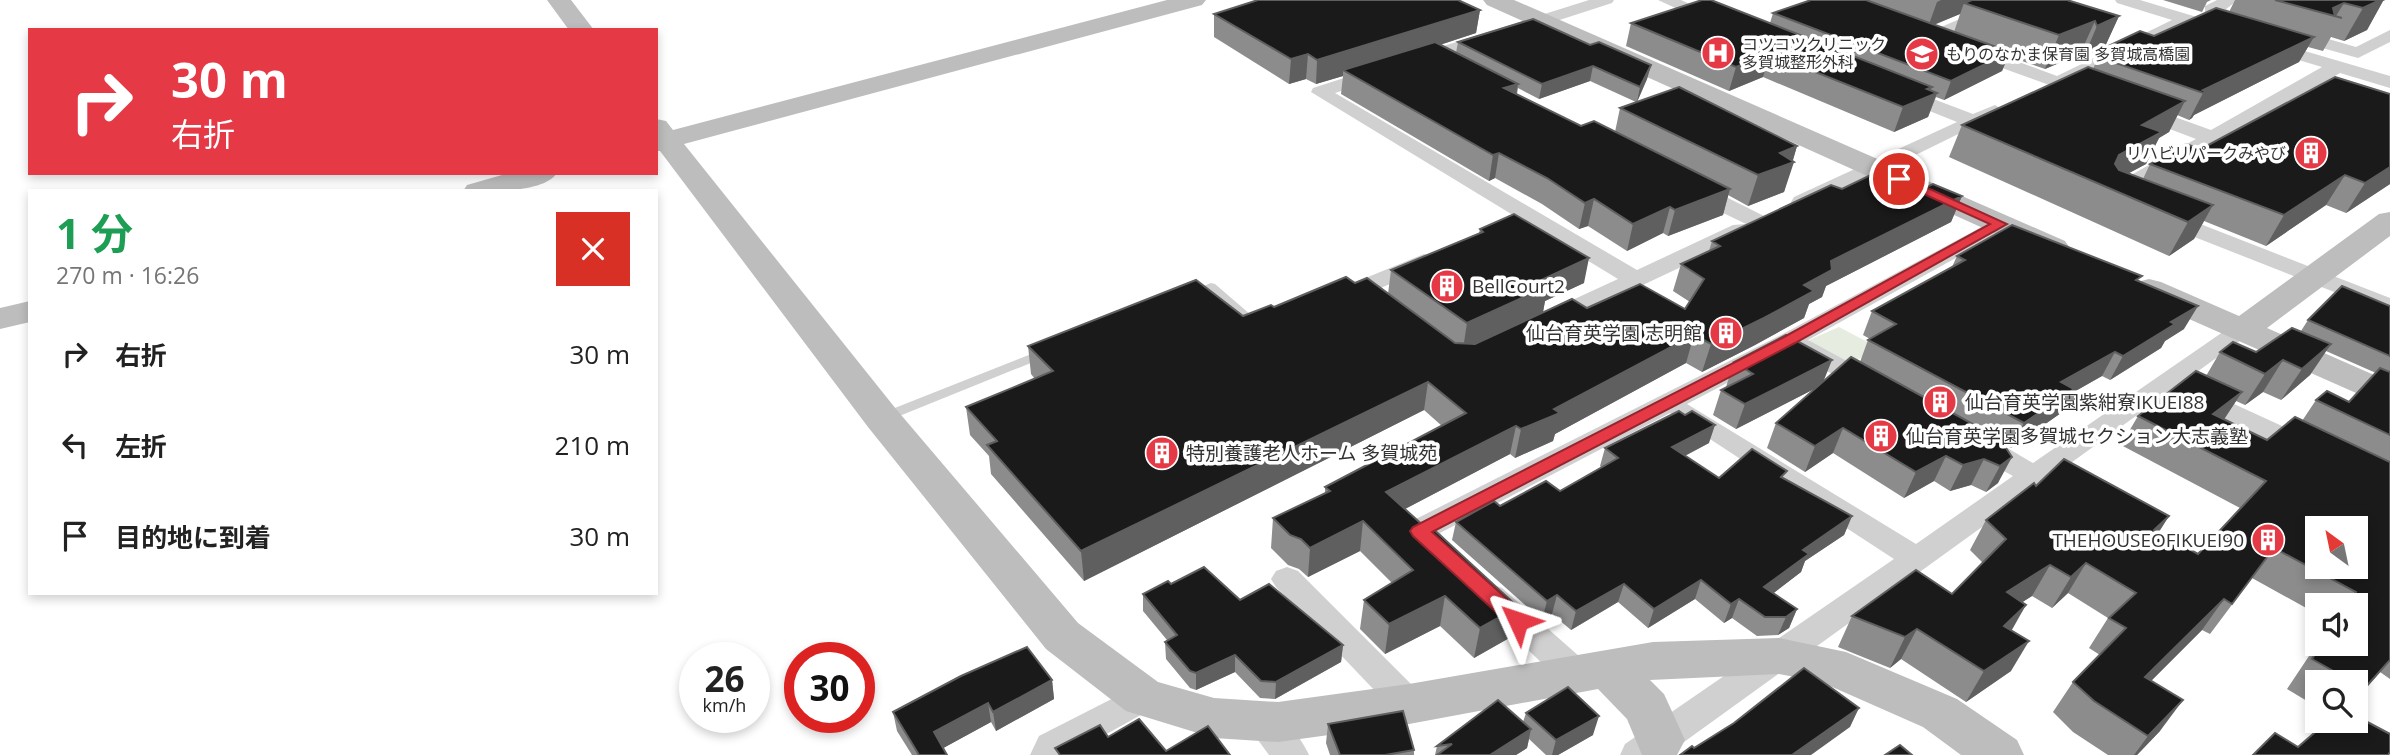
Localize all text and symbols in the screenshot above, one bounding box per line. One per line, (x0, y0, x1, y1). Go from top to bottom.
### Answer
place label: コツコツクリニック 多賀城整形外科 (1742, 33, 1886, 73)
hospital icon: コツコツクリニック 多賀城整形外科 (1699, 34, 1737, 72)
school or university icon: もりのなかま保育園 多賀城高橋園 (1903, 35, 1941, 73)
place label: もりのなかま保育園 多賀城高橋園 (1946, 43, 2190, 65)
text: 30 m (171, 46, 288, 112)
icon: right (56, 56, 147, 147)
text: 右折 (171, 112, 235, 155)
building icon: リハビリパークみやび (2292, 134, 2330, 172)
place label: リハビリパークみやび (2126, 142, 2286, 164)
pin (1869, 149, 1929, 209)
icon: arrive (1880, 160, 1918, 198)
text: 1 分 (56, 204, 133, 261)
button: close (556, 212, 630, 286)
text: 270 m · 16:26 (56, 259, 199, 291)
building icon: BellCourt2 (1428, 267, 1466, 305)
place label: BellCourt2 (1472, 273, 1565, 299)
building icon: 仙台育英学園 志明館 (1707, 314, 1745, 352)
place label: 仙台育英学園 志明館 (1526, 320, 1702, 346)
icon: right (56, 335, 94, 373)
text: 30 m (569, 336, 630, 372)
text: 右折 (115, 337, 167, 373)
building icon: 仙台育英学園紫紺寮IKUEI88 (1921, 383, 1959, 421)
place label: 仙台育英学園紫紺寮IKUEI88 (1965, 389, 2204, 415)
building icon: 仙台育英学園多賀城セクション大志義塾 (1862, 417, 1900, 455)
place label: 仙台育英学園多賀城セクション大志義塾 (1906, 423, 2248, 449)
icon: left (56, 426, 94, 464)
text: 210 m (555, 427, 630, 463)
text: 左折 (115, 428, 167, 464)
building icon: 特別養護老人ホーム 多賀城苑 (1143, 434, 1181, 472)
place label: 特別養護老人ホーム 多賀城苑 (1186, 440, 1437, 466)
north arrow (2305, 516, 2368, 579)
map controls (2305, 516, 2368, 733)
icon: arrive (56, 517, 94, 555)
text: 30 m (569, 518, 630, 554)
text: 目的地に到着 (115, 519, 271, 555)
building icon: THEHOUSEOFIKUEI90 (2249, 521, 2287, 559)
place label: THEHOUSEOFIKUEI90 (2052, 527, 2244, 553)
position arrow (1481, 584, 1555, 658)
button: sound (2305, 593, 2368, 656)
speed limit sign: 30 (784, 642, 875, 733)
text: 26 (704, 655, 745, 702)
button: search (2305, 670, 2368, 733)
text: km/h (703, 693, 746, 717)

